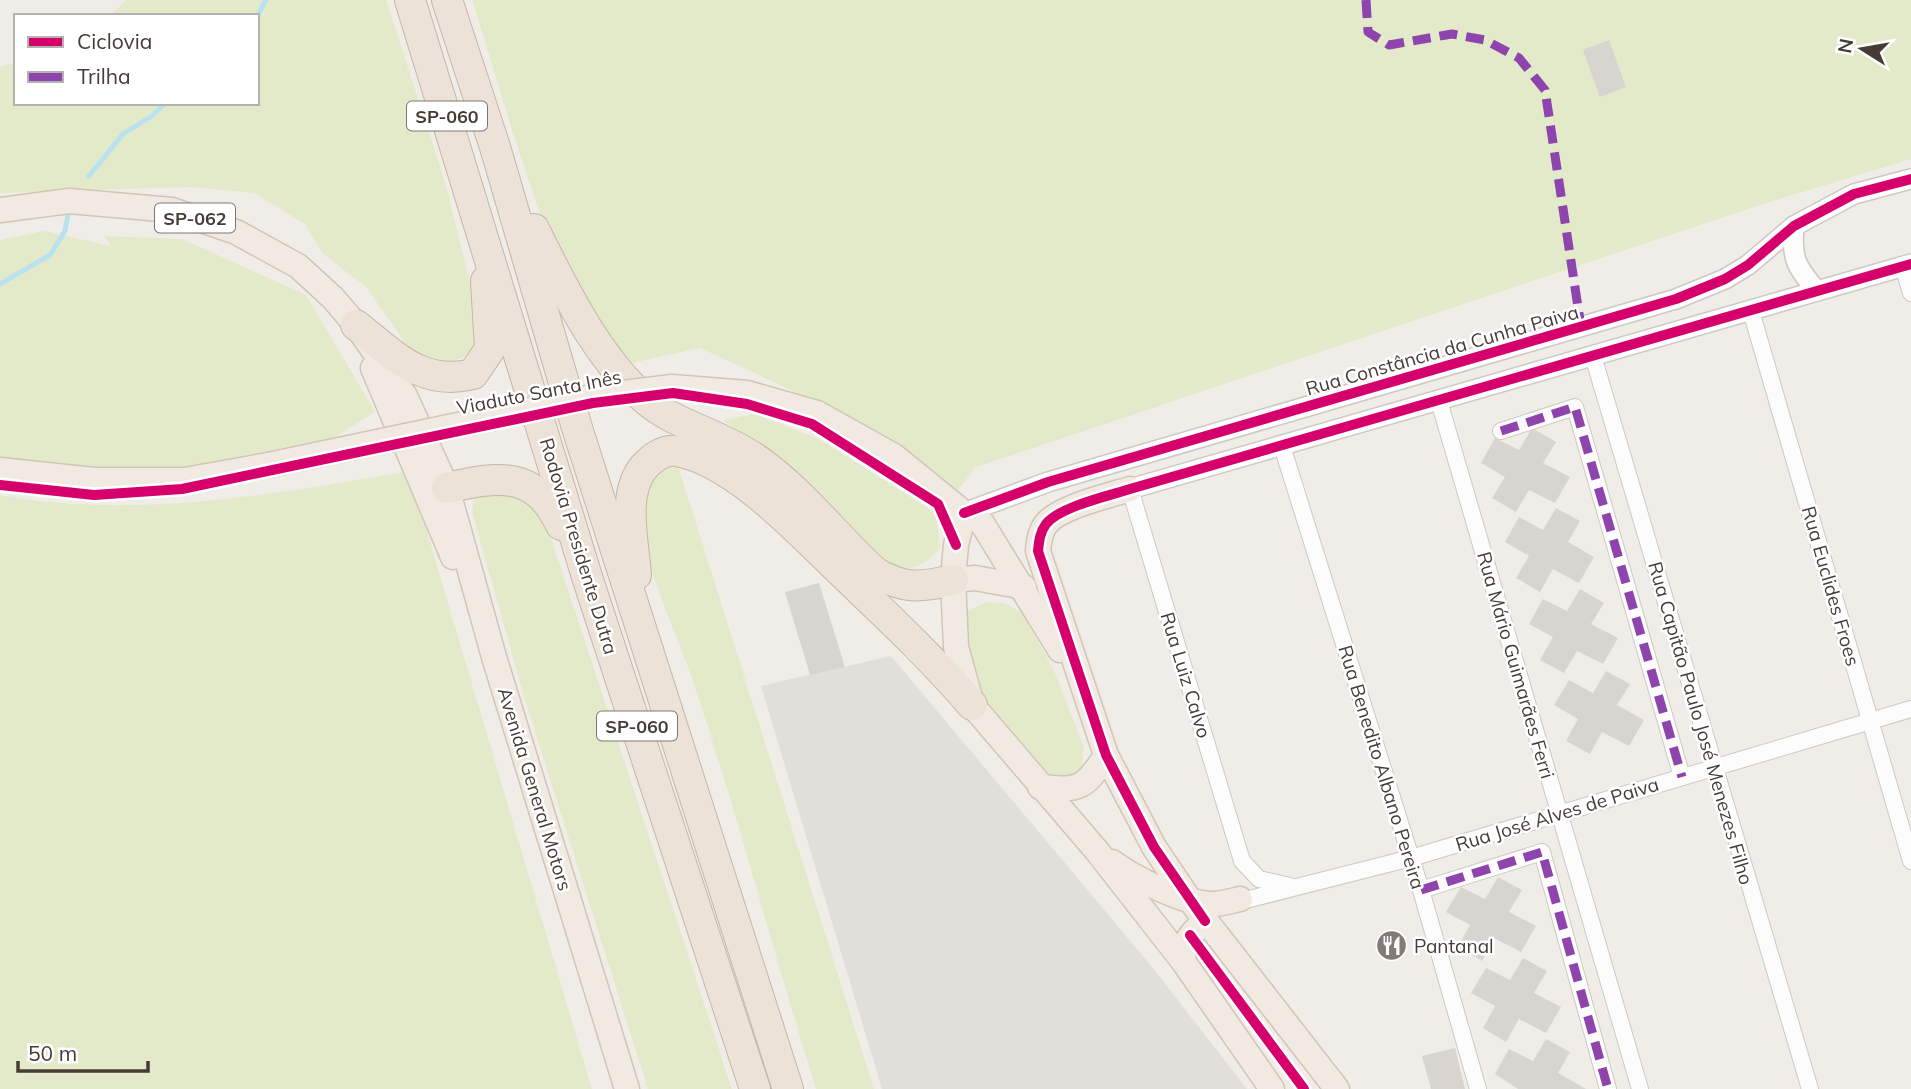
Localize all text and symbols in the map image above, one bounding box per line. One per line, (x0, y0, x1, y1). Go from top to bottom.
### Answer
legend (14, 14, 259, 105)
north arrow (1827, 14, 1897, 84)
text: Ciclovia (77, 28, 152, 54)
text: N (1832, 36, 1858, 55)
text: Trilha (77, 63, 131, 89)
road number: SP-060 (407, 102, 487, 131)
road number: SP-062 (155, 204, 235, 232)
street label: Rua Constância da Cunha Paiva (1303, 299, 1581, 401)
street label: Viaduto Santa Inês (455, 364, 623, 420)
street label: Rodovia Presidente Dutra (535, 435, 623, 657)
street label: Rua Euclides Froes (1797, 503, 1865, 669)
street label: Rua Mário Guimarães Ferri (1472, 549, 1560, 781)
street label: Rua Capitão Paulo José Menezes Filho (1643, 559, 1759, 887)
street label: Rua Luiz Calvo (1155, 609, 1217, 741)
street label: Rua Benedito Albano Pereira (1333, 642, 1431, 892)
street label: Avenida General Motors (493, 684, 577, 894)
road number: SP-060 (597, 712, 677, 740)
street label: Rua José Alves de Paiva (1452, 772, 1662, 856)
restaurant icon: Pantanal (1374, 929, 1408, 963)
place label: Pantanal (1414, 934, 1494, 958)
scale bar (18, 1030, 147, 1074)
text: 50 m (28, 1040, 77, 1066)

